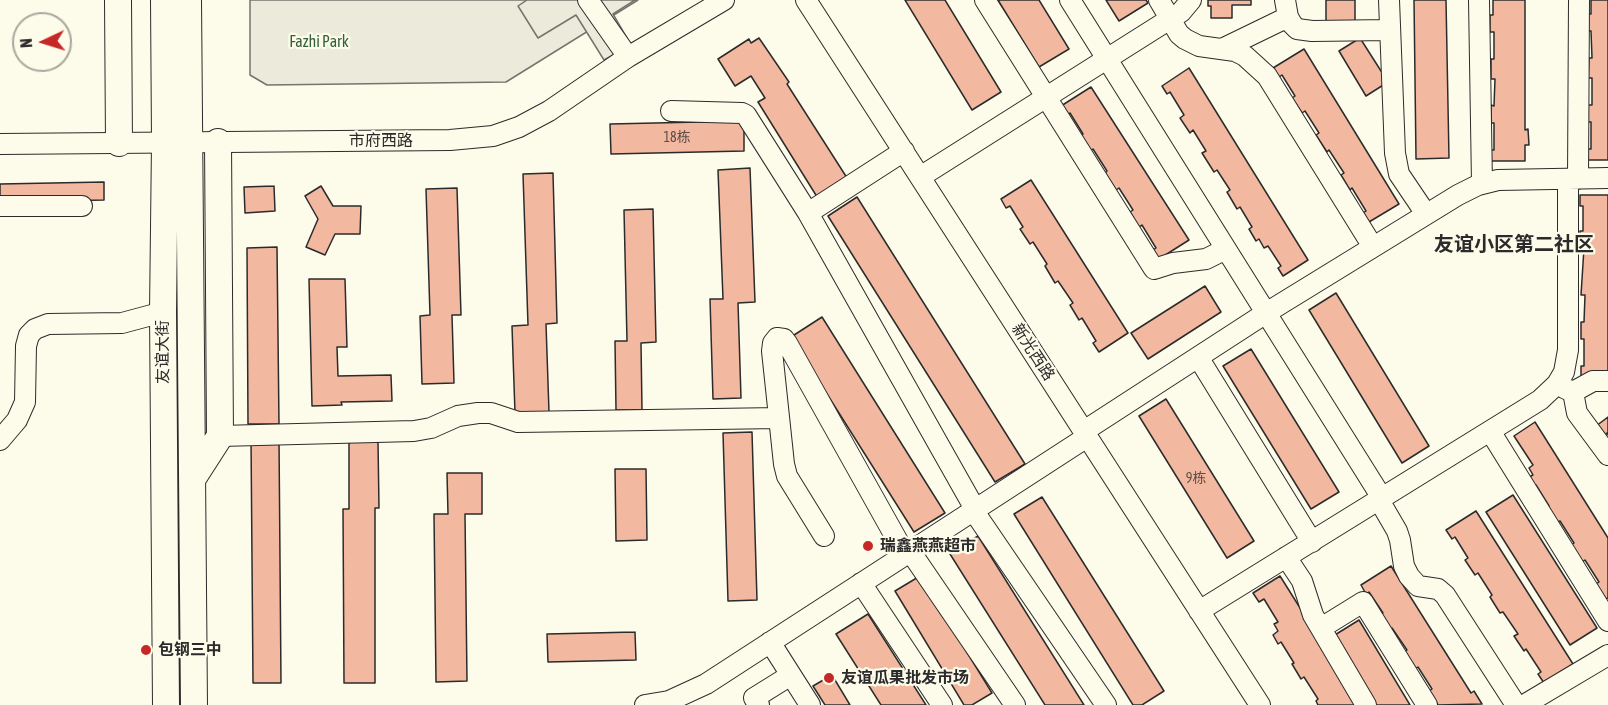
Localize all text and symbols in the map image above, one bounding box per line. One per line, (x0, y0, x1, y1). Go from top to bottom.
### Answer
north arrow (12, 12, 72, 72)
park label: Fazhi Park (289, 32, 349, 52)
text: N (17, 38, 35, 48)
house number: 18栋 (663, 130, 691, 146)
street label: 市府西路 (349, 131, 413, 151)
district label: 友谊小区第二社区 (1434, 233, 1594, 257)
street label: 友谊大街 (153, 320, 173, 384)
street label: 新光西路 (1008, 320, 1058, 384)
house number: 9栋 (1186, 471, 1206, 487)
place label: 瑞鑫燕燕超市 (880, 536, 976, 556)
marker: 瑞鑫燕燕超市 (861, 539, 875, 553)
place label: 包钢三中 (158, 640, 222, 660)
marker: 包钢三中 (139, 643, 153, 657)
place label: 友谊瓜果批发市场 (841, 668, 969, 688)
marker: 友谊瓜果批发市场 (822, 671, 836, 685)

